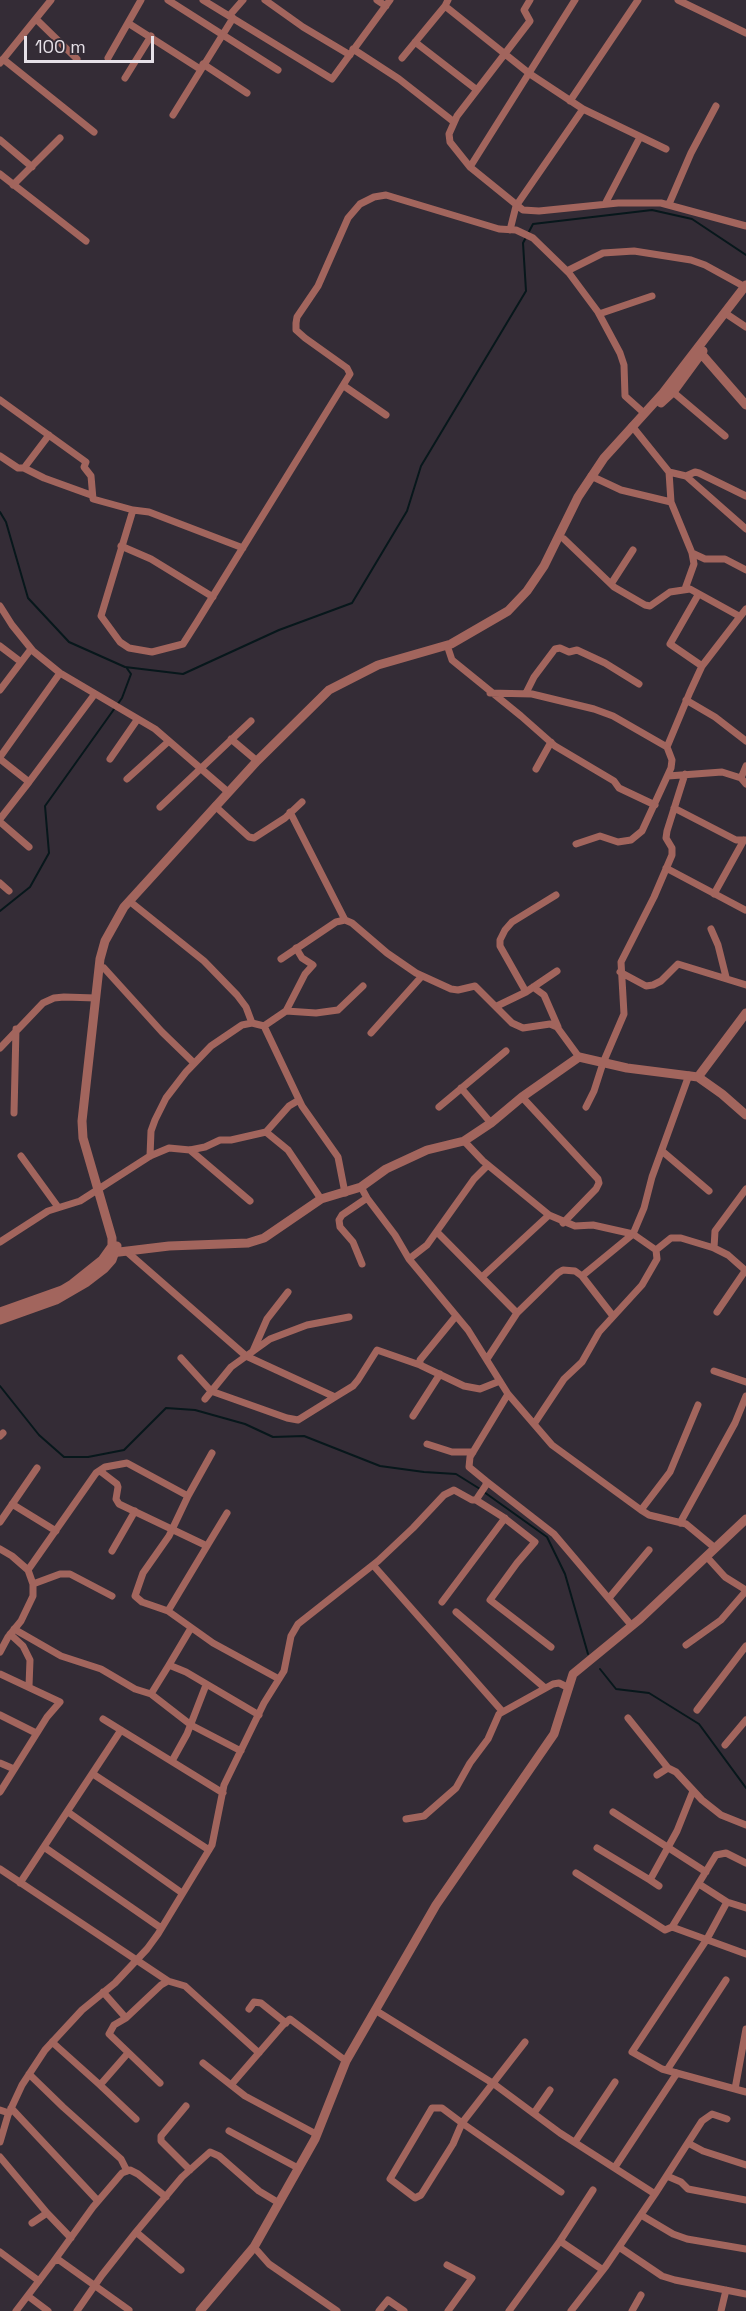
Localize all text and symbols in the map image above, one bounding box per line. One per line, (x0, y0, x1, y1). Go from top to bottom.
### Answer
scale bar (27, 24, 158, 62)
text: 100 m (35, 35, 86, 58)

